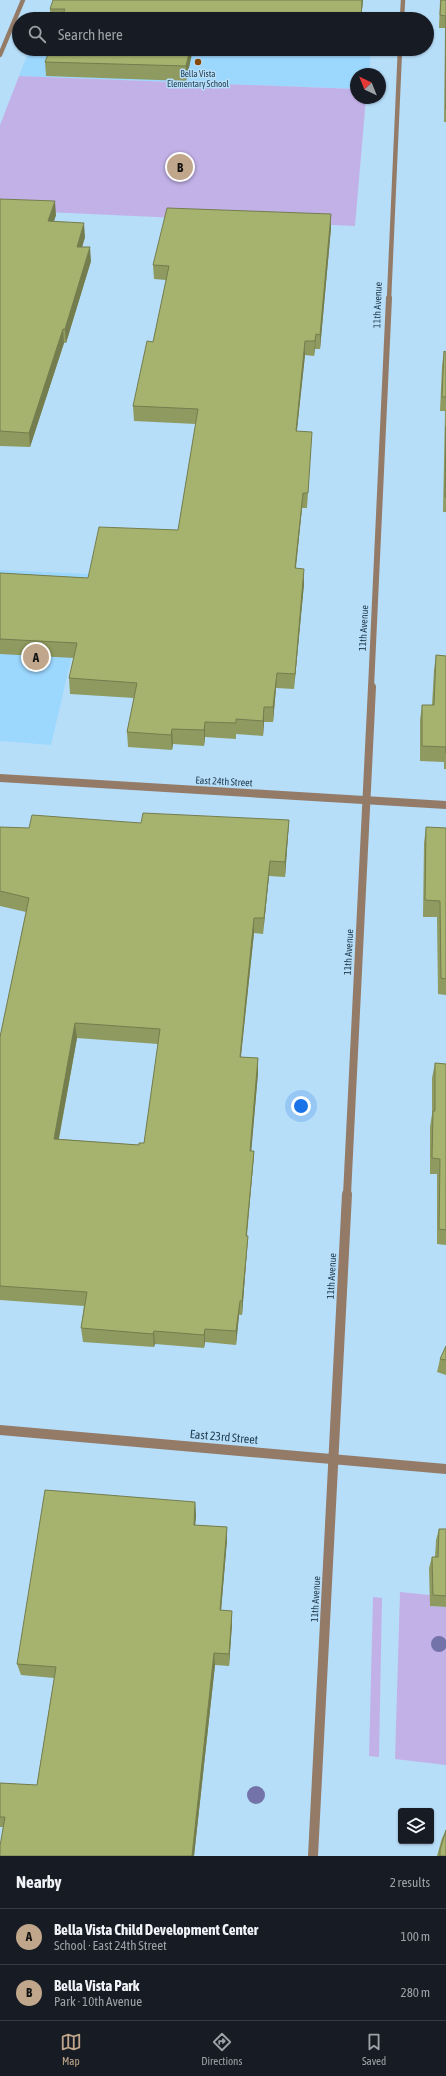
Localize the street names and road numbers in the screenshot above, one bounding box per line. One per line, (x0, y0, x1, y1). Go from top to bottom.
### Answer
street label: 11th Avenue (371, 281, 384, 328)
street label: 11th Avenue (357, 604, 370, 651)
street label: East 24th Street (195, 775, 253, 788)
street label: 11th Avenue (342, 928, 355, 975)
street label: 11th Avenue (325, 1252, 338, 1299)
street label: East 23rd Street (189, 1427, 259, 1447)
street label: 11th Avenue (309, 1575, 322, 1622)

